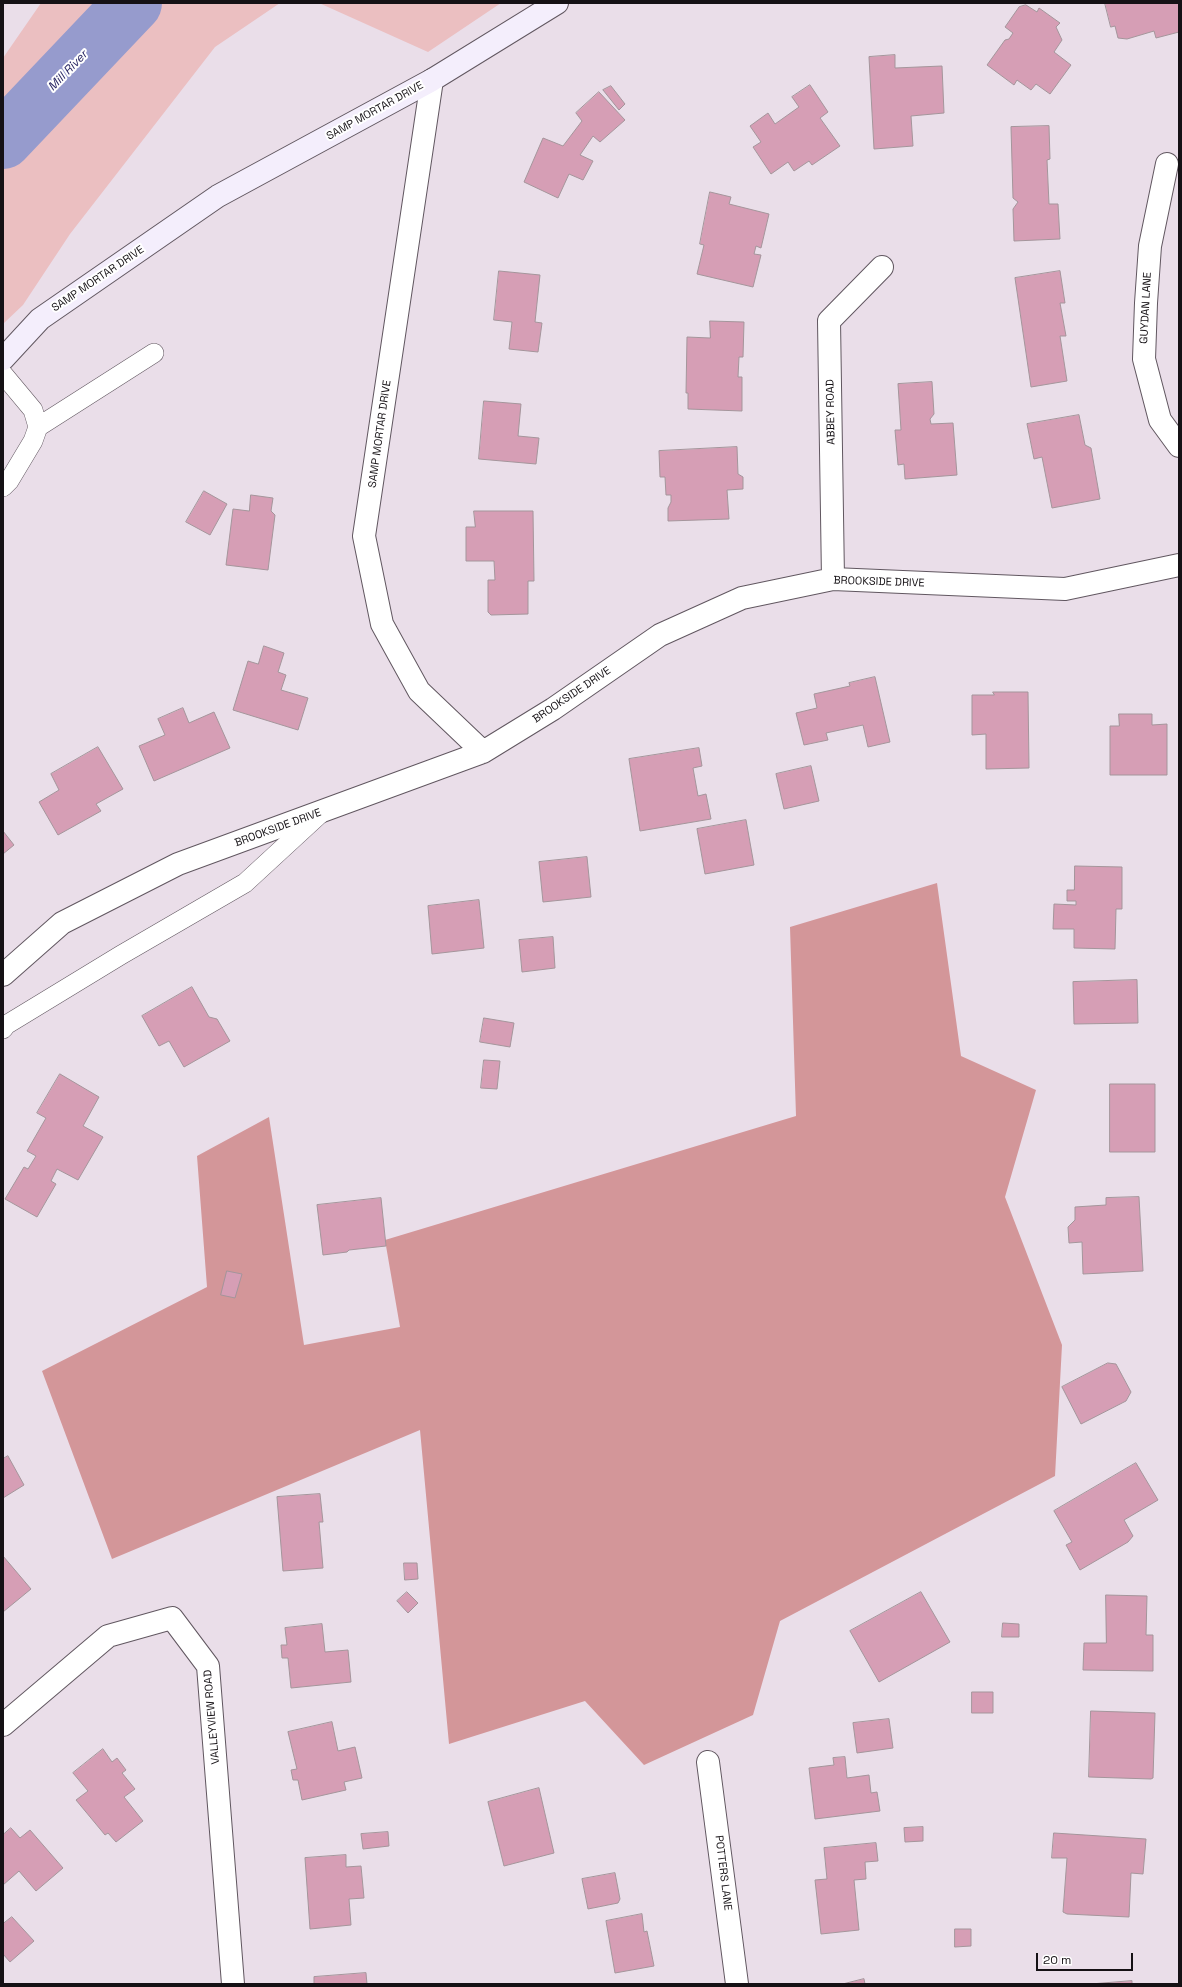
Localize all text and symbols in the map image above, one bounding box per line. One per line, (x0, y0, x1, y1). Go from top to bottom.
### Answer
water label: Mill River (45, 48, 91, 94)
street label: SAMP MORTAR DRIVE (324, 79, 426, 143)
street label: SAMP MORTAR DRIVE (49, 243, 147, 315)
street label: GUYDAN LANE (1138, 272, 1154, 344)
street label: SAMP MORTAR DRIVE (366, 379, 394, 489)
street label: ABBEY ROAD (824, 379, 838, 445)
street label: BROOKSIDE DRIVE (833, 574, 925, 590)
street label: BROOKSIDE DRIVE (530, 664, 614, 726)
street label: BROOKSIDE DRIVE (233, 806, 323, 850)
street label: VALLEYVIEW ROAD (201, 1669, 223, 1765)
street label: POTTERS LANE (712, 1835, 734, 1911)
scale bar (1038, 1945, 1135, 1971)
text: 20 m (1043, 1952, 1071, 1968)

